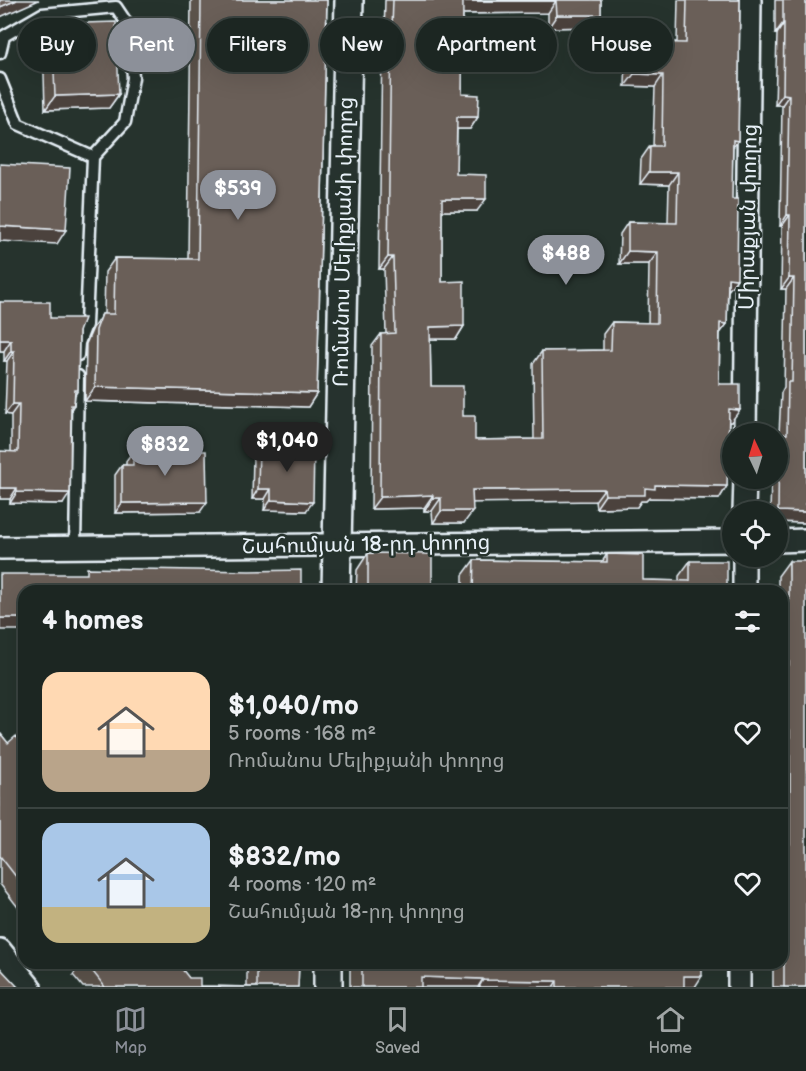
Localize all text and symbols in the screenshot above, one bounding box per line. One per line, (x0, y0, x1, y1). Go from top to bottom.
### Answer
chip: Buy (18, 18, 96, 72)
chip: Rent (108, 18, 195, 72)
chip: Filters (207, 18, 308, 72)
chip: New (320, 18, 404, 72)
chip: Apartment (416, 18, 557, 72)
chip: House (569, 18, 673, 72)
street label: Ռոմանոս Մելիքյանի փողոց (328, 97, 359, 387)
street label: Միրաքյան փողոց (734, 124, 763, 310)
pin: $539 (202, 170, 274, 221)
text: $539 (214, 177, 262, 201)
pin: $488 (530, 235, 602, 286)
text: $488 (542, 242, 591, 266)
pin: $1,040 (238, 422, 336, 473)
north arrow (722, 423, 788, 489)
map controls (722, 423, 788, 567)
pin: $832 (129, 426, 201, 477)
text: $1,040 (256, 429, 318, 453)
text: $832 (141, 433, 189, 457)
button: locate (722, 501, 788, 567)
street label: Շահումյան 18-րդ փողոց (241, 530, 491, 559)
icon: filters (731, 605, 764, 638)
text: 4 homes (42, 606, 143, 637)
text: $1,040/mo (228, 691, 359, 722)
icon: home (90, 696, 162, 768)
icon: heart (731, 716, 764, 749)
text: 5 rooms · 168 m² (228, 722, 376, 746)
text: Ռոմանոս Մելիքյանի փողոց (228, 749, 504, 773)
text: $832/mo (228, 842, 341, 873)
icon: home (90, 847, 162, 919)
icon: heart (731, 867, 764, 900)
text: 4 rooms · 120 m² (228, 873, 377, 897)
text: Շահումյան 18-րդ փողոց (228, 900, 465, 924)
tab: Map (114, 1003, 147, 1058)
tab: Saved (375, 1003, 420, 1058)
tab: Home (648, 1003, 692, 1058)

